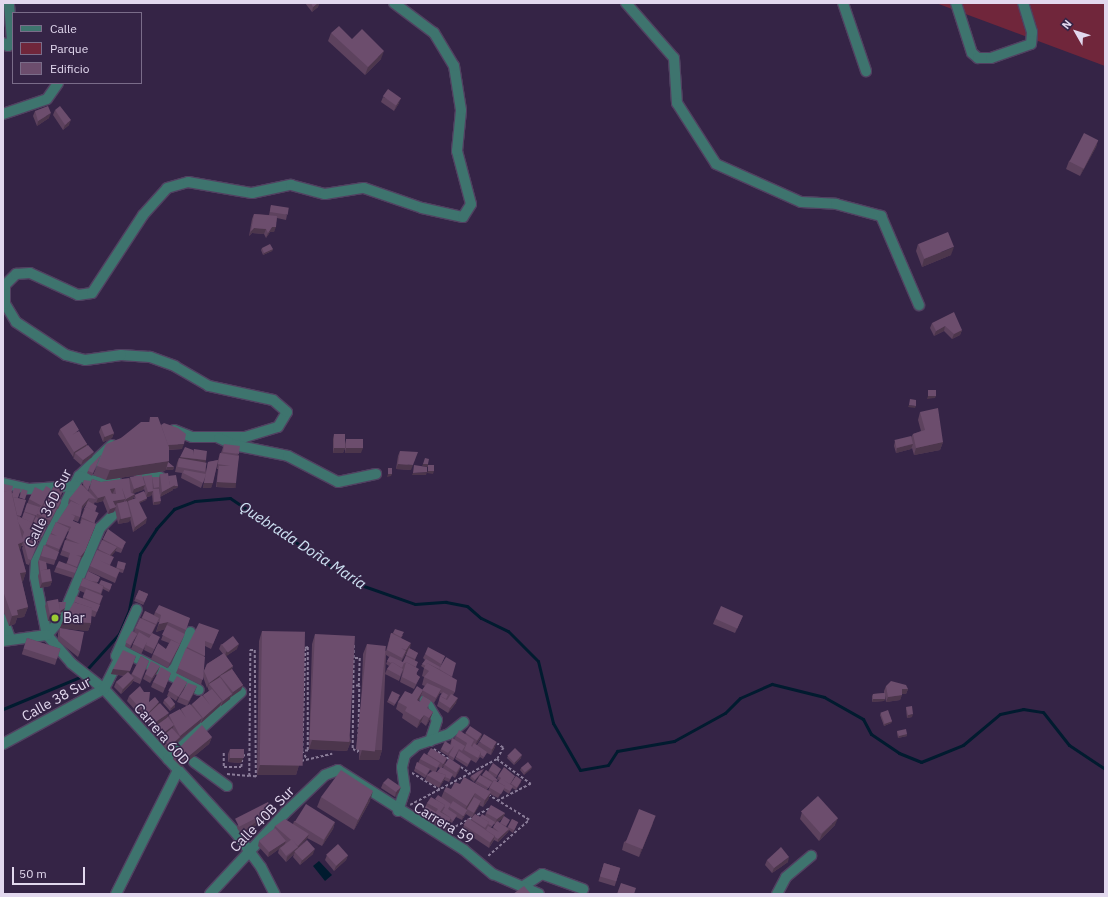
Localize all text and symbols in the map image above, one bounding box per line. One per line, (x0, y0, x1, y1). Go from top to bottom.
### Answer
legend (12, 12, 142, 84)
north arrow (1056, 12, 1096, 52)
text: N (1059, 17, 1075, 32)
text: Calle (50, 21, 77, 36)
text: Parque (50, 41, 88, 56)
text: Edificio (50, 61, 89, 76)
street label: Calle 36D Sur (21, 466, 75, 550)
water label: Quebrada Doña María (236, 497, 370, 593)
place label: Bar (63, 610, 85, 626)
marker: Bar (50, 613, 60, 623)
street label: Calle 38 Sur (19, 673, 93, 725)
street label: Carrera 60D (131, 700, 193, 768)
street label: Calle 40B Sur (226, 783, 298, 855)
street label: Carrera 59 (411, 799, 477, 847)
scale bar (14, 859, 87, 885)
text: 50 m (19, 866, 47, 881)

